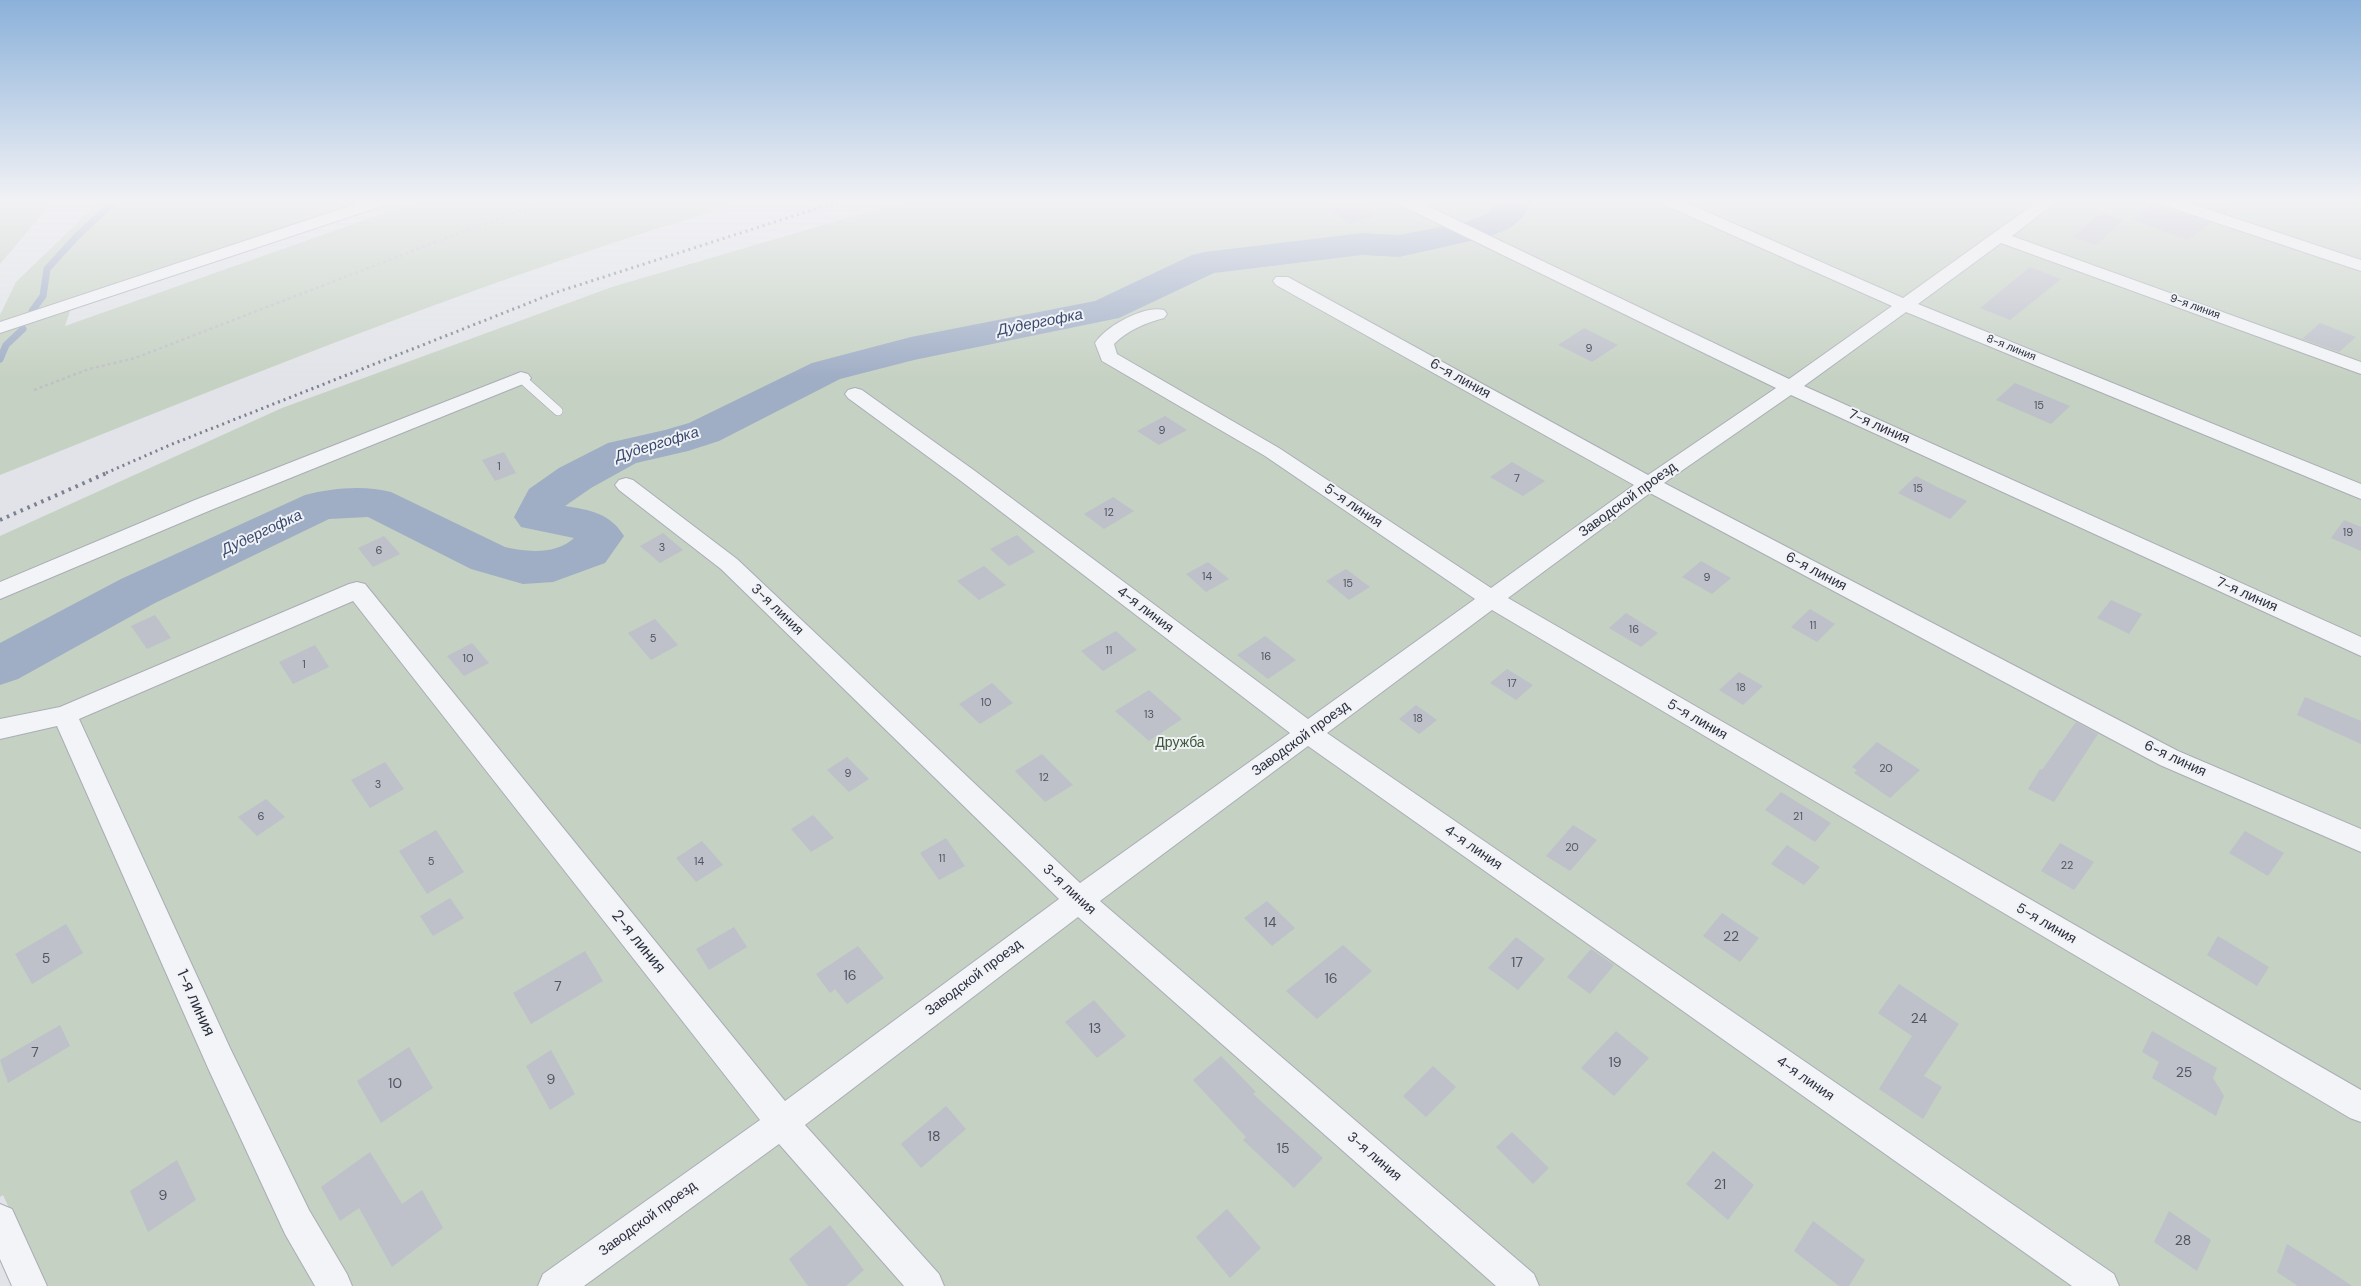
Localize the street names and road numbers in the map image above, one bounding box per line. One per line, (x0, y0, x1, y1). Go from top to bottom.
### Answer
street label: 9-я линия (2168, 292, 2222, 322)
street label: 8-я линия (1984, 332, 2038, 364)
street label: 6-я линия (1427, 355, 1493, 403)
street label: 7-я линия (1846, 406, 1912, 448)
street label: Заводской проезд (1576, 459, 1680, 541)
street label: 5-я линия (1321, 480, 1385, 532)
street label: 6-я линия (1783, 549, 1849, 595)
street label: 7-я линия (2214, 574, 2280, 616)
street label: 3-я линия (747, 581, 807, 639)
street label: 4-я линия (1113, 583, 1177, 637)
street label: 5-я линия (1664, 696, 1730, 744)
street label: Заводской проезд (1249, 698, 1353, 780)
street label: 6-я линия (2141, 737, 2209, 781)
street label: 4-я линия (1441, 822, 1505, 874)
street label: 3-я линия (1039, 861, 1099, 919)
street label: 5-я линия (2013, 900, 2079, 948)
street label: 2-я линия (607, 907, 669, 977)
street label: Заводской проезд (922, 936, 1026, 1020)
street label: 1-я линия (172, 967, 218, 1039)
street label: 4-я линия (1773, 1053, 1837, 1105)
street label: 3-я линия (1343, 1129, 1405, 1185)
street label: Заводской проезд (596, 1178, 700, 1260)

